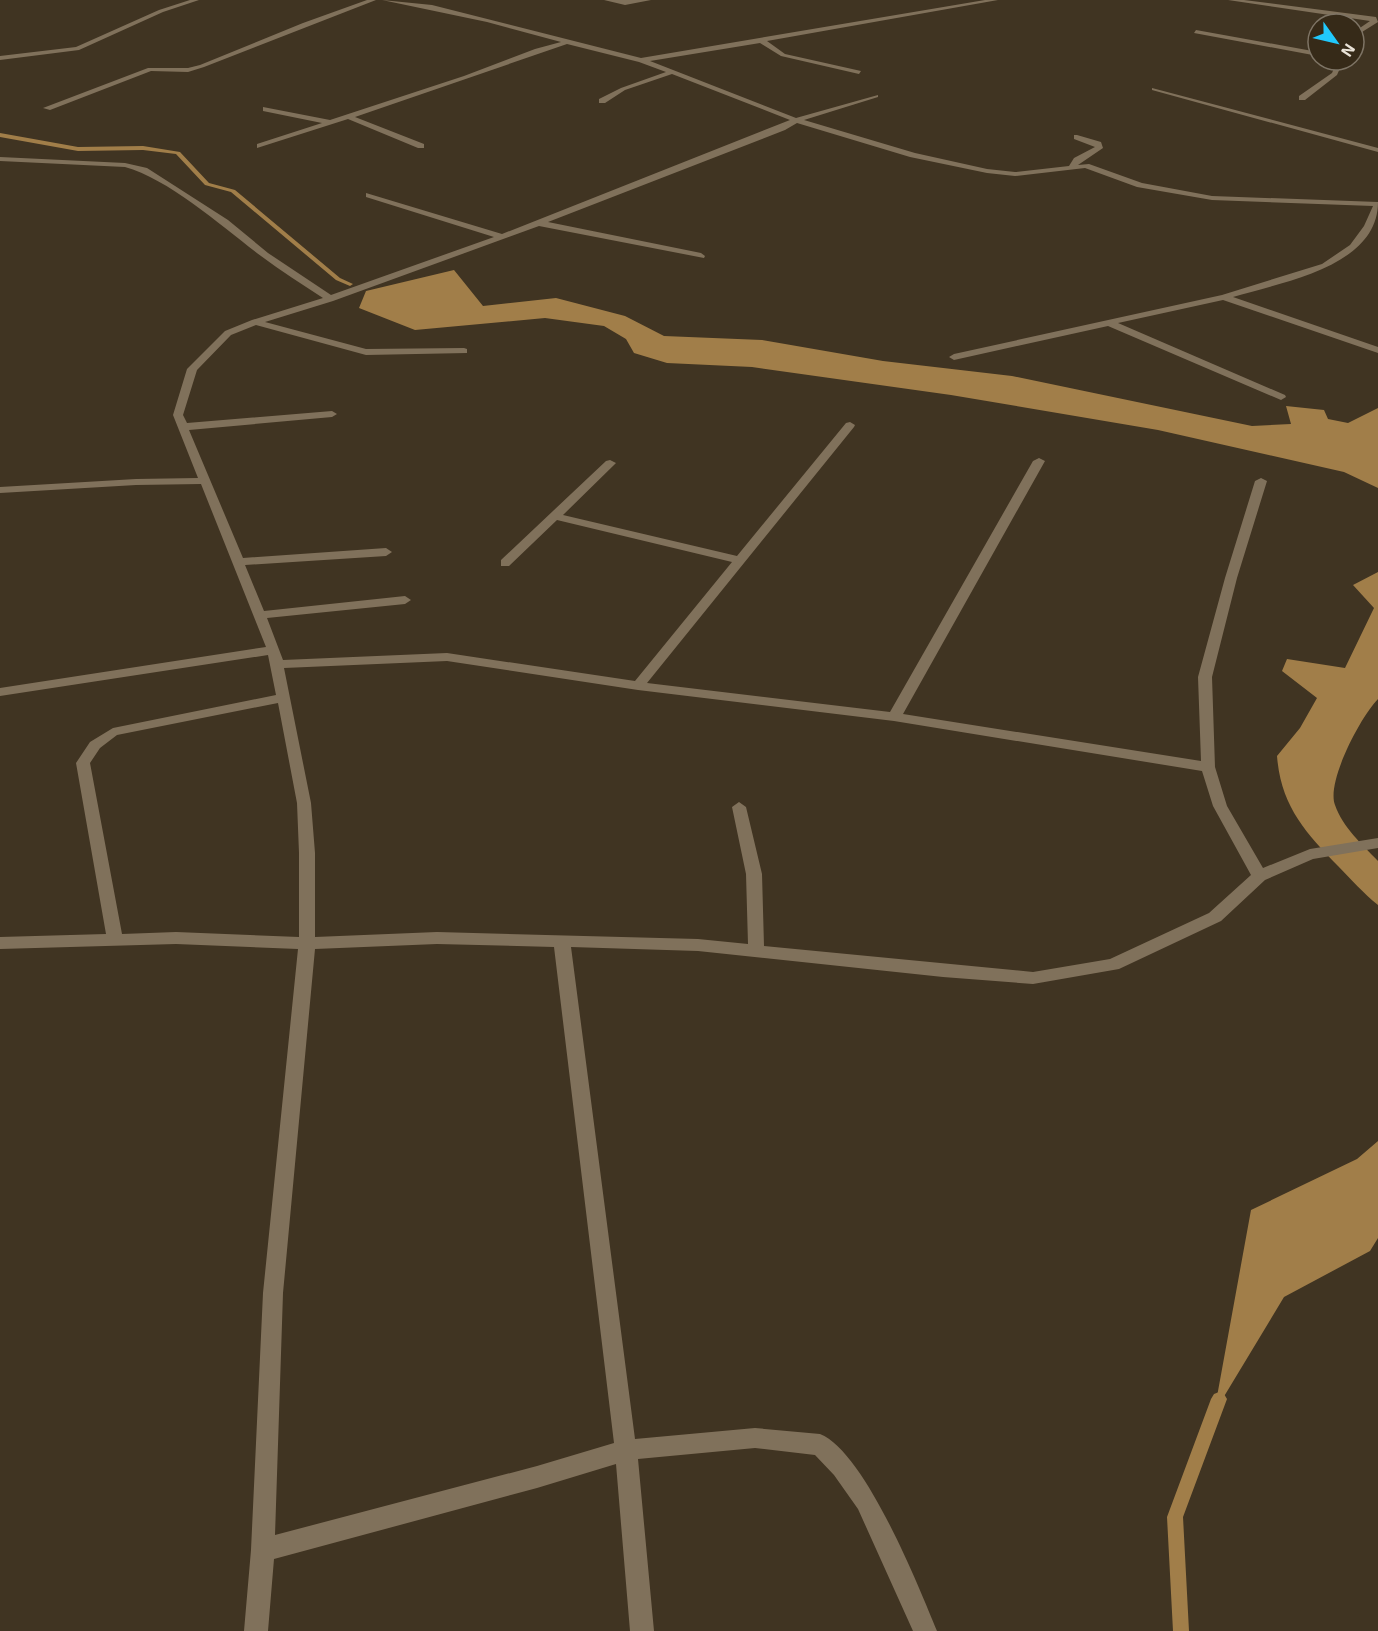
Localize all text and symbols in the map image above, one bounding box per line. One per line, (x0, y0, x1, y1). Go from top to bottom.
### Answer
north arrow (1306, 12, 1366, 72)
text: N (1338, 41, 1360, 61)

